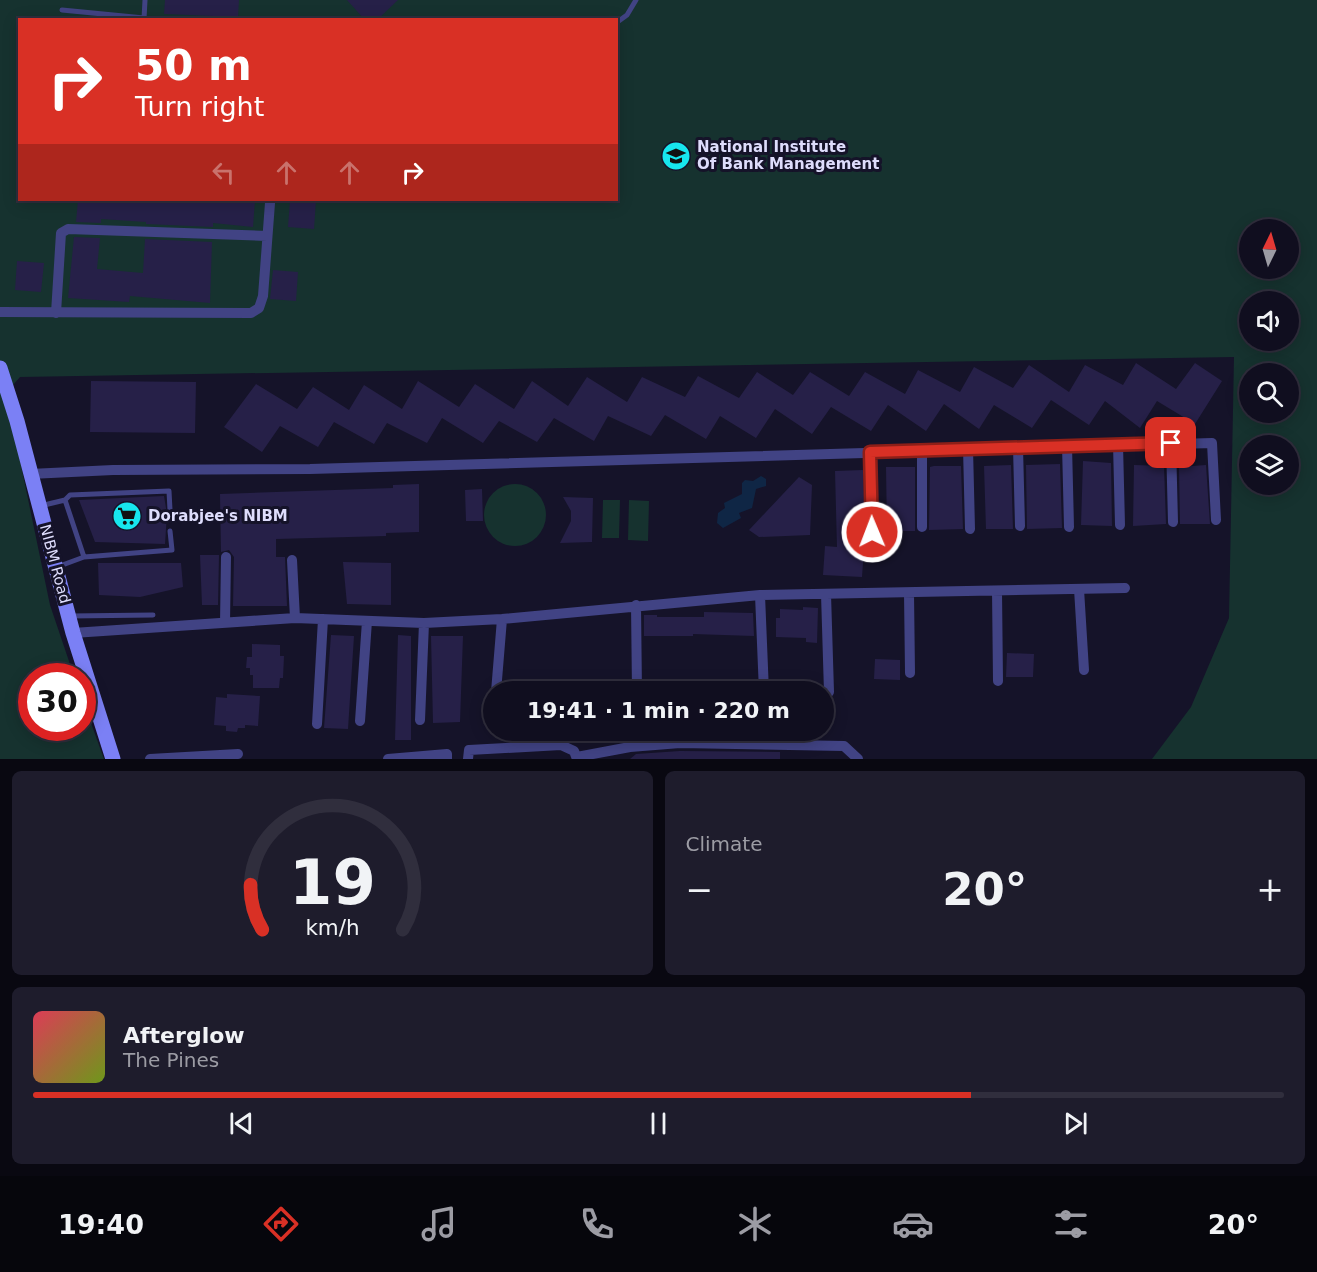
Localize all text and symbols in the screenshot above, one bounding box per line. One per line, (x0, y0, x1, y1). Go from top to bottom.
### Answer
text: 50 m (135, 41, 252, 90)
icon: right (36, 42, 114, 120)
text: Turn right (135, 91, 264, 122)
place label: National Institute Of Bank Management (697, 138, 879, 173)
school or university icon: National Institute Of Bank Management (660, 140, 692, 172)
icon: left (207, 156, 240, 189)
icon: ahead (270, 156, 303, 189)
icon: ahead (333, 156, 366, 189)
icon: right (396, 156, 429, 189)
north arrow (1239, 219, 1299, 279)
map controls (1239, 219, 1299, 495)
button: sound (1239, 291, 1299, 351)
button: search (1239, 363, 1299, 423)
pin (1145, 417, 1196, 468)
icon: arrive (1154, 426, 1187, 459)
button: layers (1239, 435, 1299, 495)
supermarket icon: Dorabjee's NIBM (111, 500, 143, 532)
position arrow (840, 500, 904, 564)
place label: Dorabjee's NIBM (148, 507, 288, 525)
street label: NIBM Road (36, 522, 74, 606)
speed limit sign: 30 (18, 663, 96, 741)
text: 19:41 · 1 min · 220 m (527, 698, 790, 723)
text: Climate (686, 832, 762, 856)
text: 19 (289, 846, 376, 919)
text: 20° (942, 863, 1027, 916)
text: − (686, 870, 713, 909)
text: + (1256, 870, 1284, 909)
text: km/h (305, 915, 359, 940)
text: Afterglow (123, 1023, 245, 1048)
text: The Pines (123, 1048, 219, 1072)
icon: previous (225, 1107, 258, 1140)
icon: pause (642, 1107, 675, 1140)
icon: next (1059, 1107, 1092, 1140)
icon: directions (260, 1203, 302, 1245)
icon: music (418, 1203, 460, 1245)
icon: phone (576, 1203, 618, 1245)
icon: climate (734, 1203, 776, 1245)
icon: car (892, 1203, 934, 1245)
icon: filters (1050, 1203, 1092, 1245)
text: 19:40 (58, 1209, 144, 1240)
text: 20° (1208, 1209, 1259, 1240)

